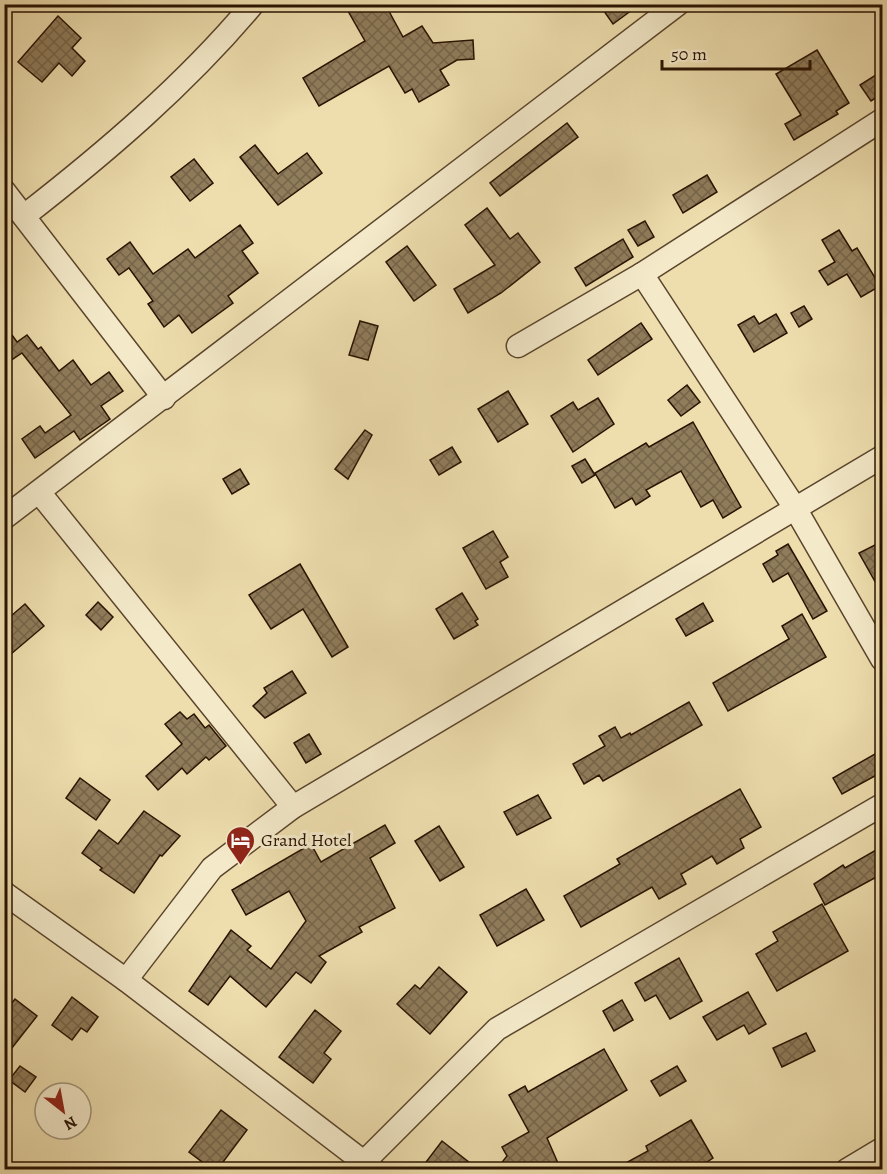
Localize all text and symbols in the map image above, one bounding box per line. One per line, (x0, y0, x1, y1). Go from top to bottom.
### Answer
scale bar (662, 33, 810, 71)
text: 50 m (671, 42, 707, 66)
hotel icon: Grand Hotel (224, 824, 256, 866)
place label: Grand Hotel (261, 828, 352, 852)
north arrow (33, 1081, 93, 1141)
text: N (59, 1111, 81, 1136)

